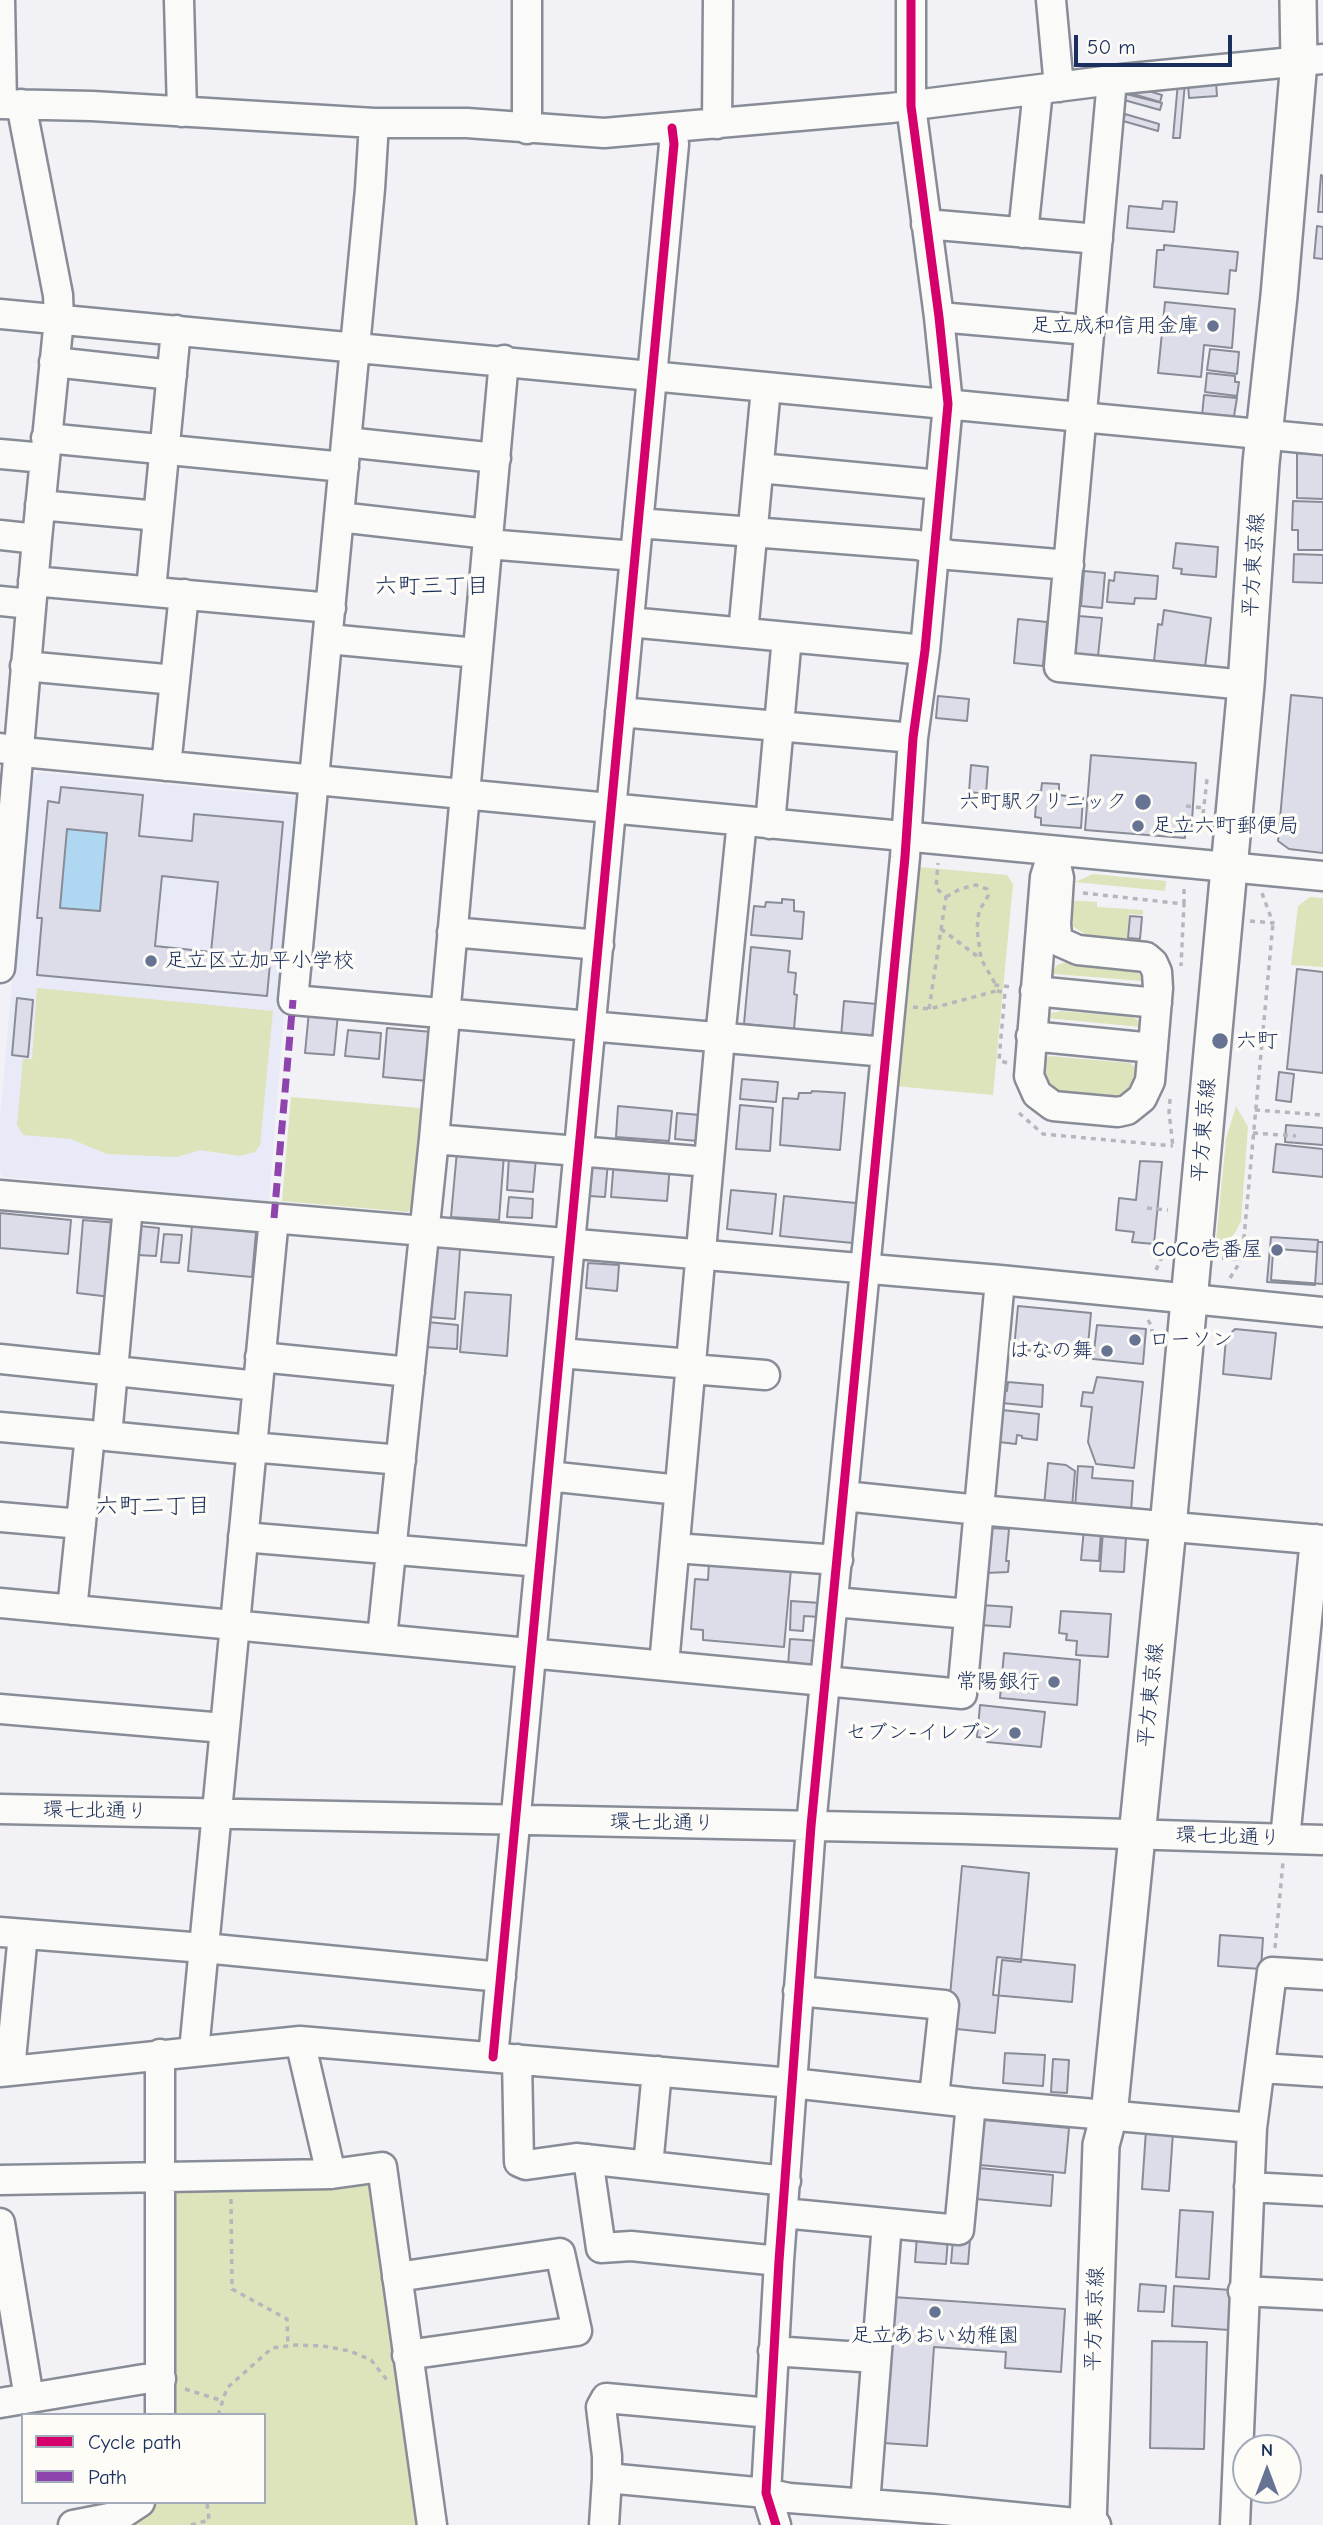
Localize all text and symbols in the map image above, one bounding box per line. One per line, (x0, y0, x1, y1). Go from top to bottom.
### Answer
scale bar (1078, 21, 1236, 65)
text: 50 m (1087, 35, 1136, 59)
place label: 足立成和信用金庫 (1031, 313, 1199, 339)
marker: 足立成和信用金庫 (1205, 318, 1221, 334)
street label: 平方東京線 (1238, 512, 1270, 618)
district label: 六町三丁目 (375, 572, 489, 600)
place label: 六町駅クリニック (959, 789, 1127, 815)
marker: 六町駅クリニック (1133, 792, 1153, 812)
place label: 足立六町郵便局 (1152, 813, 1299, 839)
marker: 足立六町郵便局 (1130, 818, 1146, 834)
place label: 足立区立加平小学校 (165, 948, 354, 974)
marker: 足立区立加平小学校 (143, 953, 159, 969)
place label: 六町 (1236, 1028, 1278, 1054)
marker: 六町 (1210, 1031, 1230, 1051)
street label: 平方東京線 (1187, 1077, 1221, 1183)
place label: CoCo壱番屋 (1152, 1237, 1263, 1263)
marker: CoCo壱番屋 (1269, 1242, 1285, 1258)
place label: ローソン (1149, 1327, 1233, 1353)
marker: ローソン (1127, 1332, 1143, 1348)
place label: はなの舞 (1009, 1338, 1093, 1364)
marker: はなの舞 (1099, 1343, 1115, 1359)
district label: 六町二丁目 (96, 1492, 210, 1520)
street label: 平方東京線 (1133, 1641, 1169, 1749)
place label: 常陽銀行 (956, 1669, 1040, 1695)
marker: 常陽銀行 (1046, 1674, 1062, 1690)
place label: セブン-イレブン (846, 1720, 1001, 1746)
marker: セブン-イレブン (1007, 1725, 1023, 1741)
street label: 環七北通り (42, 1797, 148, 1825)
street label: 環七北通り (609, 1809, 715, 1837)
street label: 環七北通り (1175, 1823, 1281, 1851)
street label: 平方東京線 (1081, 2266, 1109, 2372)
marker: 足立あおい幼稚園 (927, 2304, 943, 2320)
place label: 足立あおい幼稚園 (851, 2323, 1019, 2349)
legend (21, 2413, 266, 2504)
text: Cycle path (88, 2430, 181, 2454)
north arrow (1232, 2434, 1302, 2504)
text: N (1261, 2439, 1273, 2461)
text: Path (88, 2465, 127, 2489)

